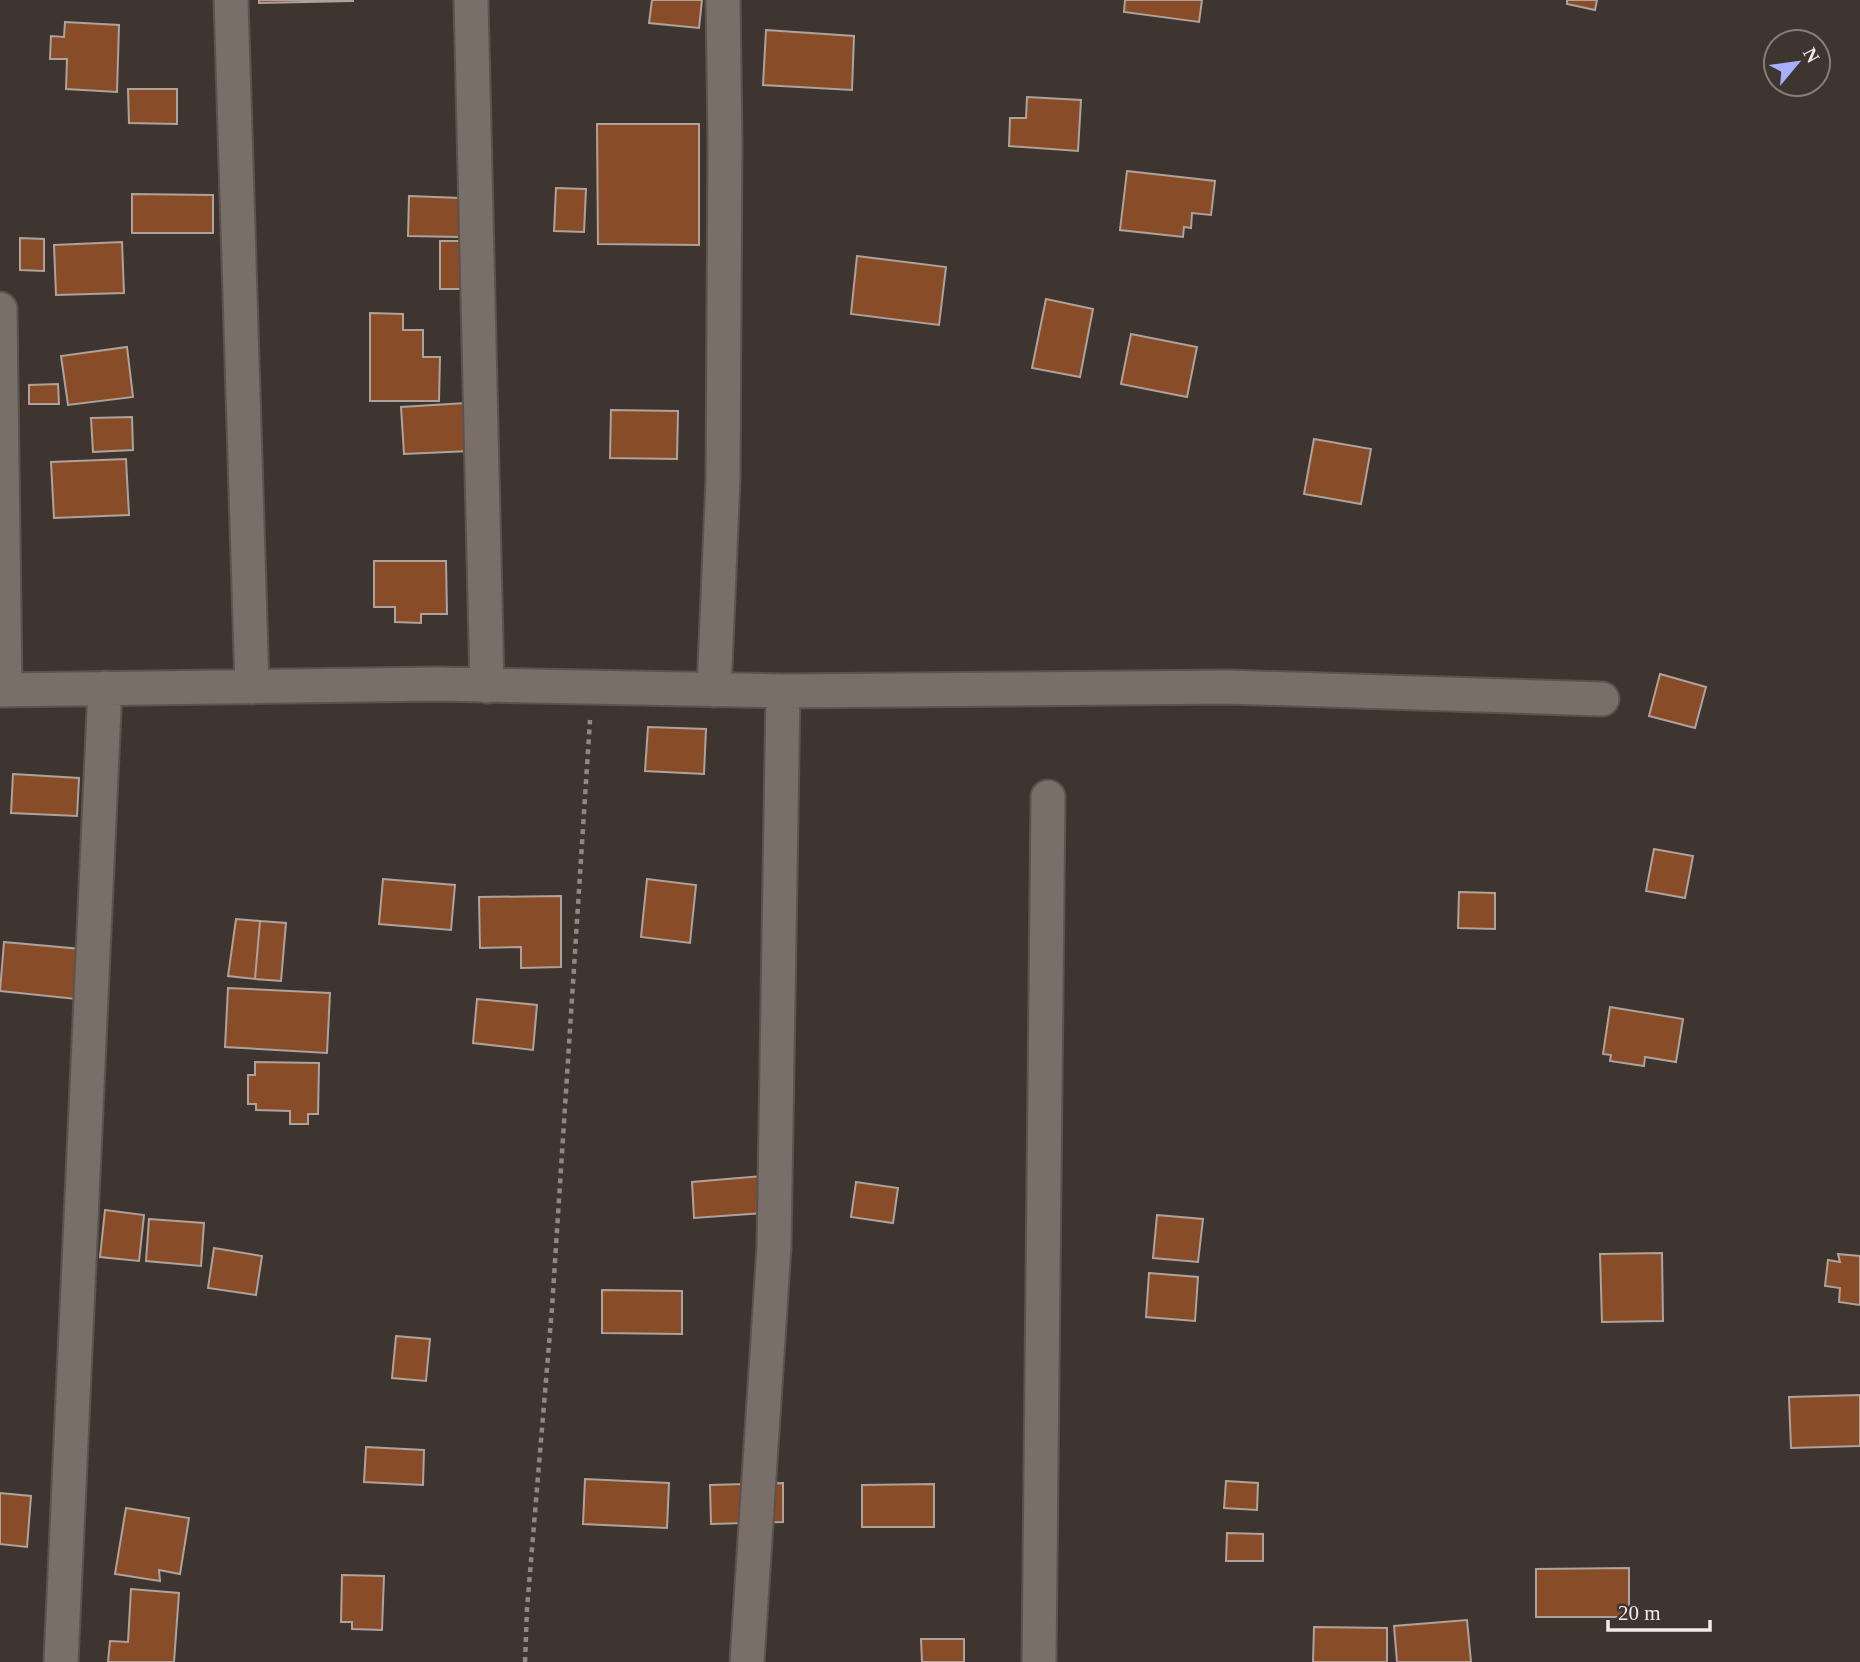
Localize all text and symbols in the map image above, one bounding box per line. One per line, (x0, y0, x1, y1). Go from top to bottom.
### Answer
north arrow (1762, 28, 1832, 98)
text: N (1799, 44, 1824, 66)
scale bar (1608, 1588, 1710, 1632)
text: 20 m (1618, 1601, 1661, 1625)

